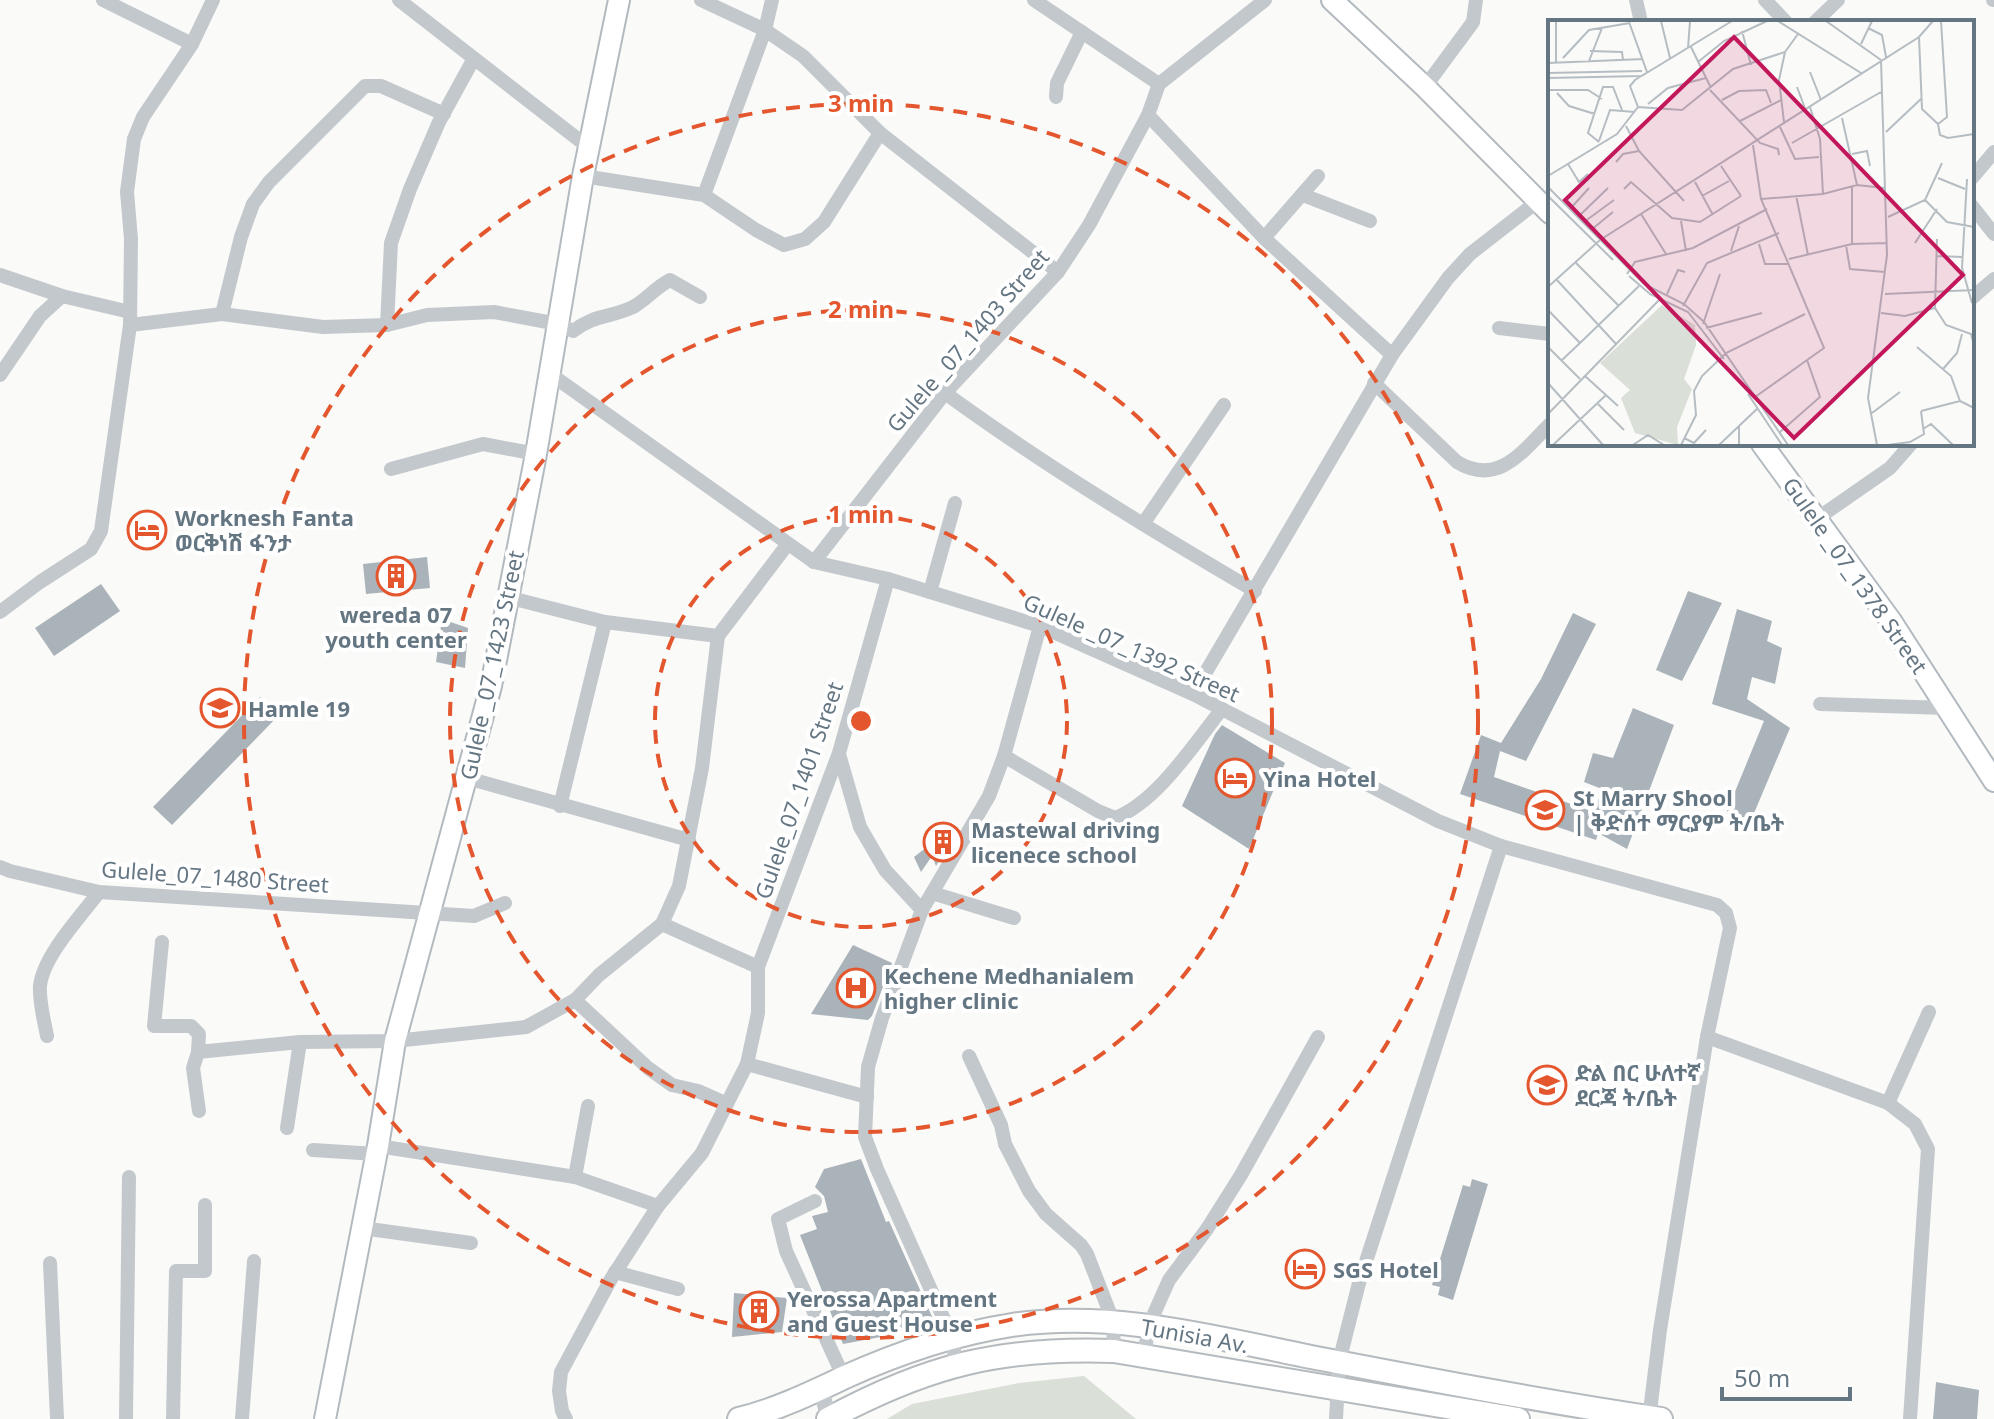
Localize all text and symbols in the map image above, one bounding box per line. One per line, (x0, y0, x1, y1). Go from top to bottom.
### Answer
inset map (1548, 20, 1974, 446)
text: 3 min (828, 86, 894, 119)
street label: Gulele _07_1403 Street (879, 242, 1055, 438)
text: 2 min (828, 292, 894, 325)
street label: Gulele _07_1378 Street (1777, 471, 1935, 679)
text: 1 min (828, 497, 894, 530)
place label: Worknesh Fanta ወርቅነሽ ፋንታ (175, 502, 354, 557)
hotel icon: Worknesh Fanta ወርቅነሽ ፋንታ (126, 509, 168, 551)
street label: Gulele _07_1423 Street (452, 548, 530, 782)
building icon: wereda 07 youth center (375, 555, 417, 597)
street label: Gulele _07_1392 Street (1019, 586, 1245, 708)
place label: wereda 07 youth center (325, 599, 467, 654)
street label: Gulele_07_1401 Street (747, 677, 849, 903)
school or university icon: Hamle 19 (199, 687, 241, 729)
place label: Hamle 19 (248, 693, 350, 723)
centre of rings (847, 707, 875, 735)
hotel icon: Yina Hotel (1214, 757, 1256, 799)
place label: Yina Hotel (1263, 763, 1376, 793)
place label: St Marry Shool | ቅድሰተ ማርያም ት/ቤት (1573, 782, 1785, 837)
school or university icon: St Marry Shool | ቅድሰተ ማርያም ት/ቤት (1524, 789, 1566, 831)
place label: Mastewal driving licenece school (971, 814, 1160, 869)
building icon: Mastewal driving licenece school (922, 821, 964, 863)
street label: Gulele_07_1480 Street (100, 853, 330, 899)
place label: Kechene Medhanialem higher clinic (884, 960, 1134, 1015)
hospital icon: Kechene Medhanialem higher clinic (835, 967, 877, 1009)
place label: ድል በር ሁለተኛ ደርጃ ት/ቤት (1575, 1057, 1701, 1112)
school or university icon: ድል በር ሁለተኛ ደርጃ ት/ቤት (1526, 1064, 1568, 1106)
hotel icon: SGS Hotel (1284, 1248, 1326, 1290)
place label: SGS Hotel (1333, 1254, 1439, 1284)
place label: Yerossa Apartment and Guest House (787, 1283, 997, 1338)
building icon: Yerossa Apartment and Guest House (738, 1290, 780, 1332)
street label: Tunisia Av. (1139, 1311, 1251, 1359)
scale bar (1722, 1351, 1850, 1401)
text: 50 m (1734, 1361, 1790, 1394)

